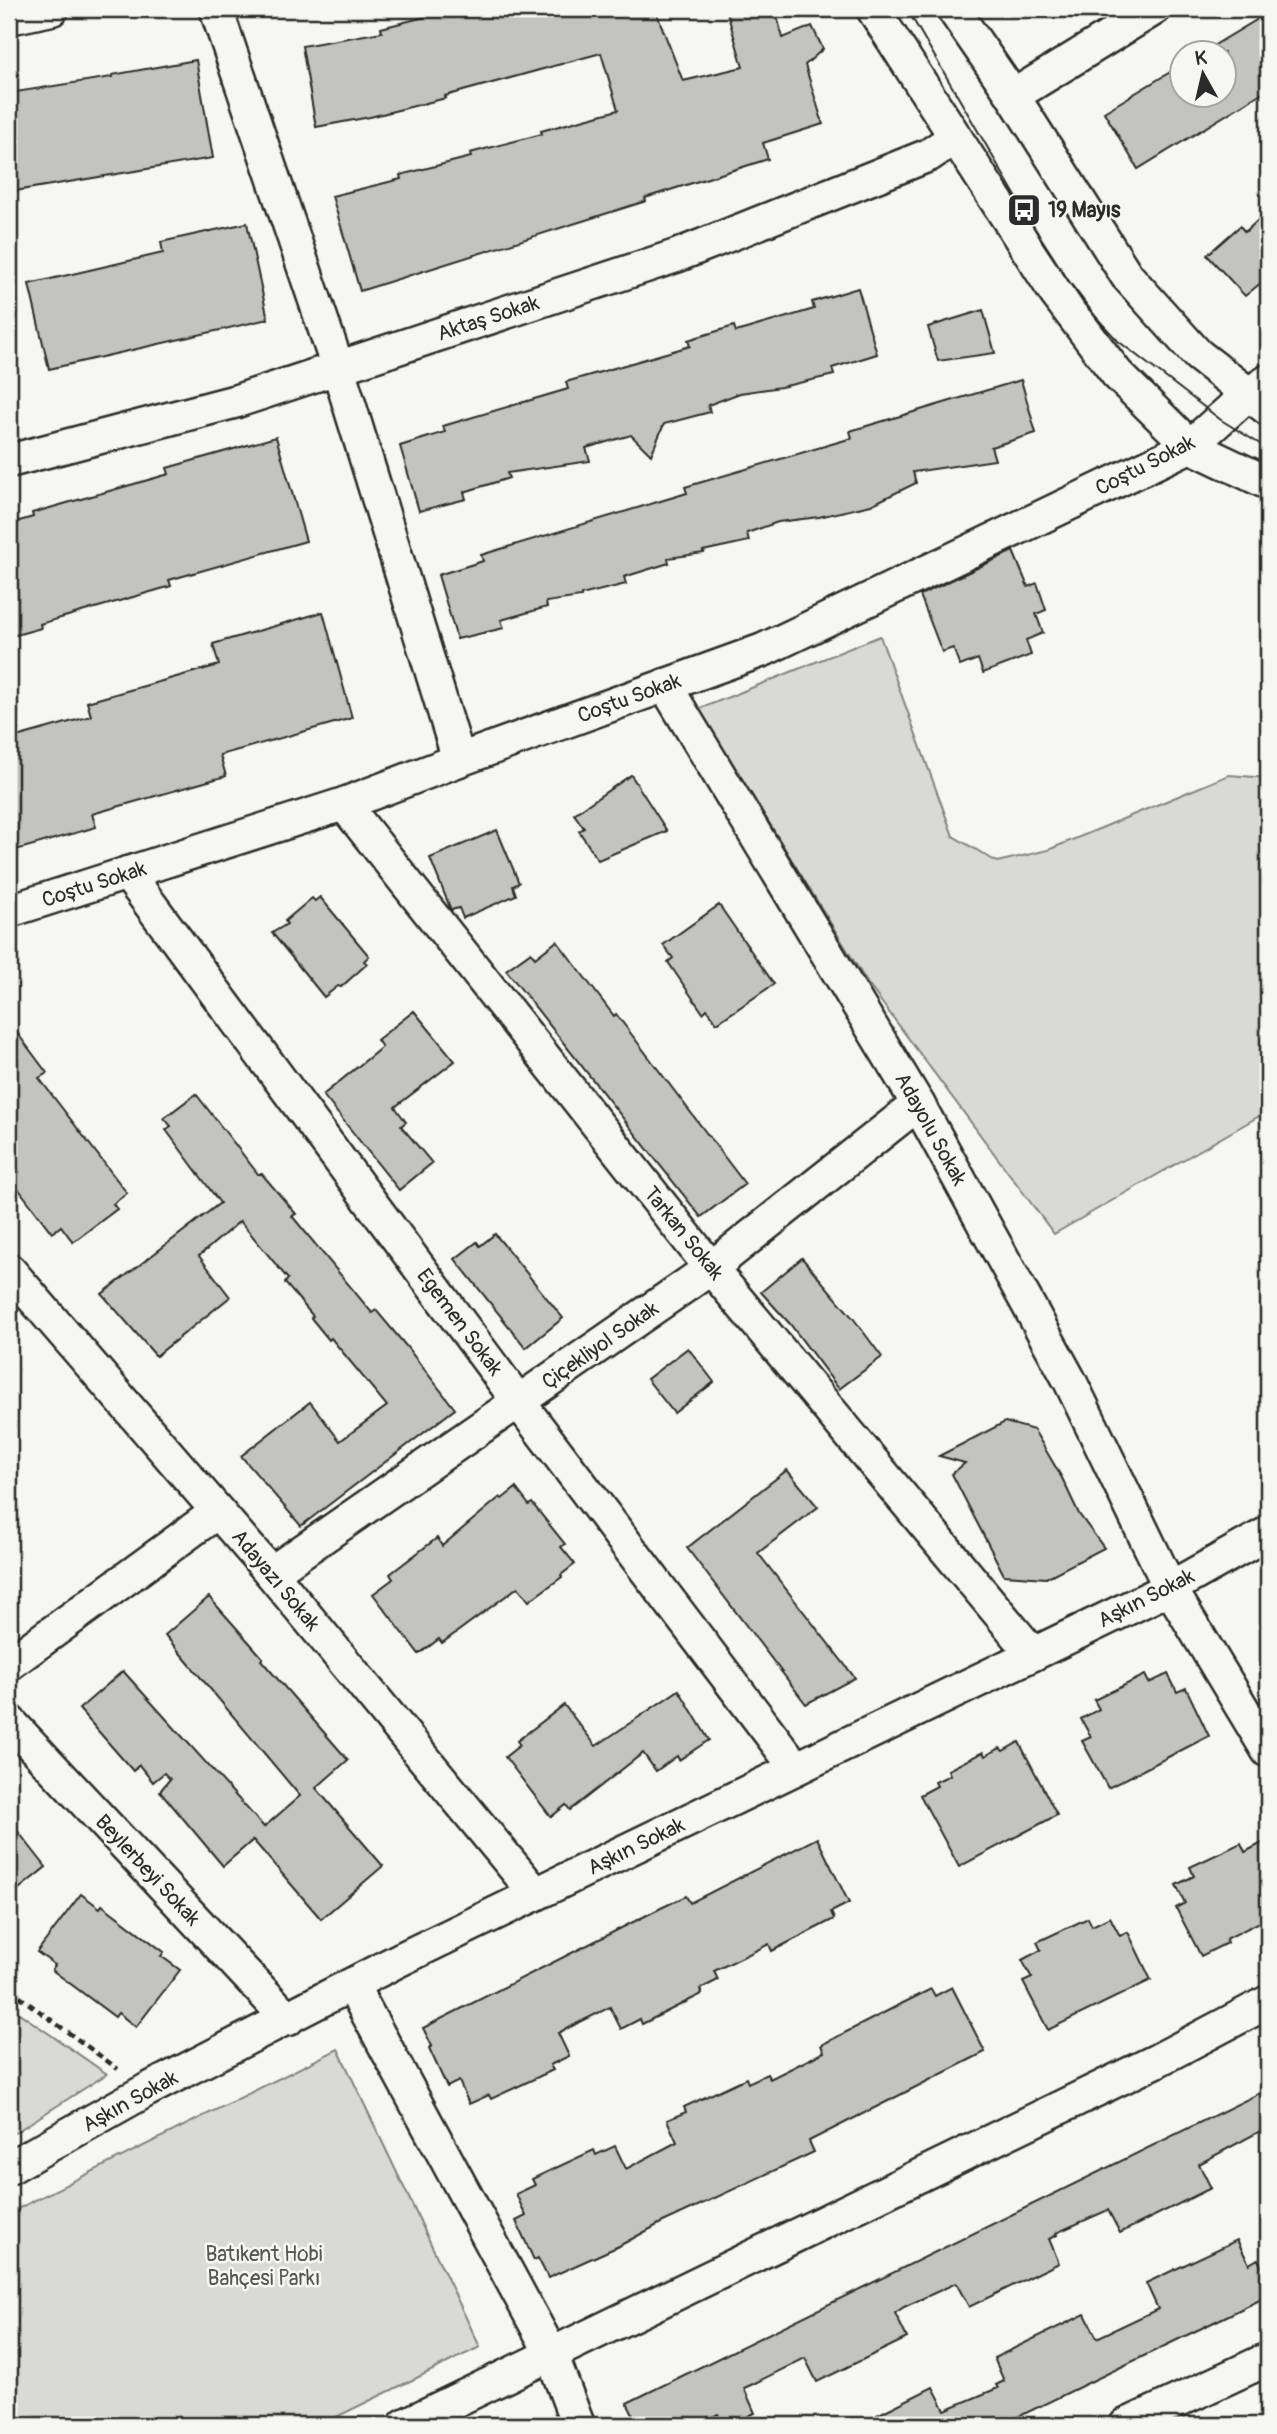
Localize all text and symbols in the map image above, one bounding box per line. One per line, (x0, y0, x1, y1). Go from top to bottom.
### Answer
north arrow (1168, 38, 1238, 108)
text: K (1193, 45, 1209, 71)
bus stop icon: 19 Mayıs (1005, 191, 1043, 229)
place label: 19 Mayıs (1048, 197, 1121, 224)
street label: Aktaş Sokak (434, 289, 543, 348)
street label: Coştu Sokak (1091, 429, 1200, 502)
street label: Coştu Sokak (574, 667, 685, 730)
street label: Coştu Sokak (39, 855, 150, 914)
street label: Adayolu Sokak (888, 1068, 973, 1191)
street label: Tarkan Sokak (638, 1181, 730, 1286)
street label: Egemen Sokak (410, 1263, 509, 1382)
street label: Çiçekliyol Sokak (537, 1295, 664, 1396)
street label: Adayazı Sokak (225, 1524, 326, 1637)
street label: Aşkın Sokak (1093, 1563, 1199, 1634)
street label: Beylerbeyi Sokak (89, 1809, 206, 1932)
street label: Aşkın Sokak (583, 1811, 689, 1882)
street label: Aşkın Sokak (78, 2064, 183, 2139)
park label: Batıkent Hobi Bahçesi Parkı (205, 2241, 323, 2292)

